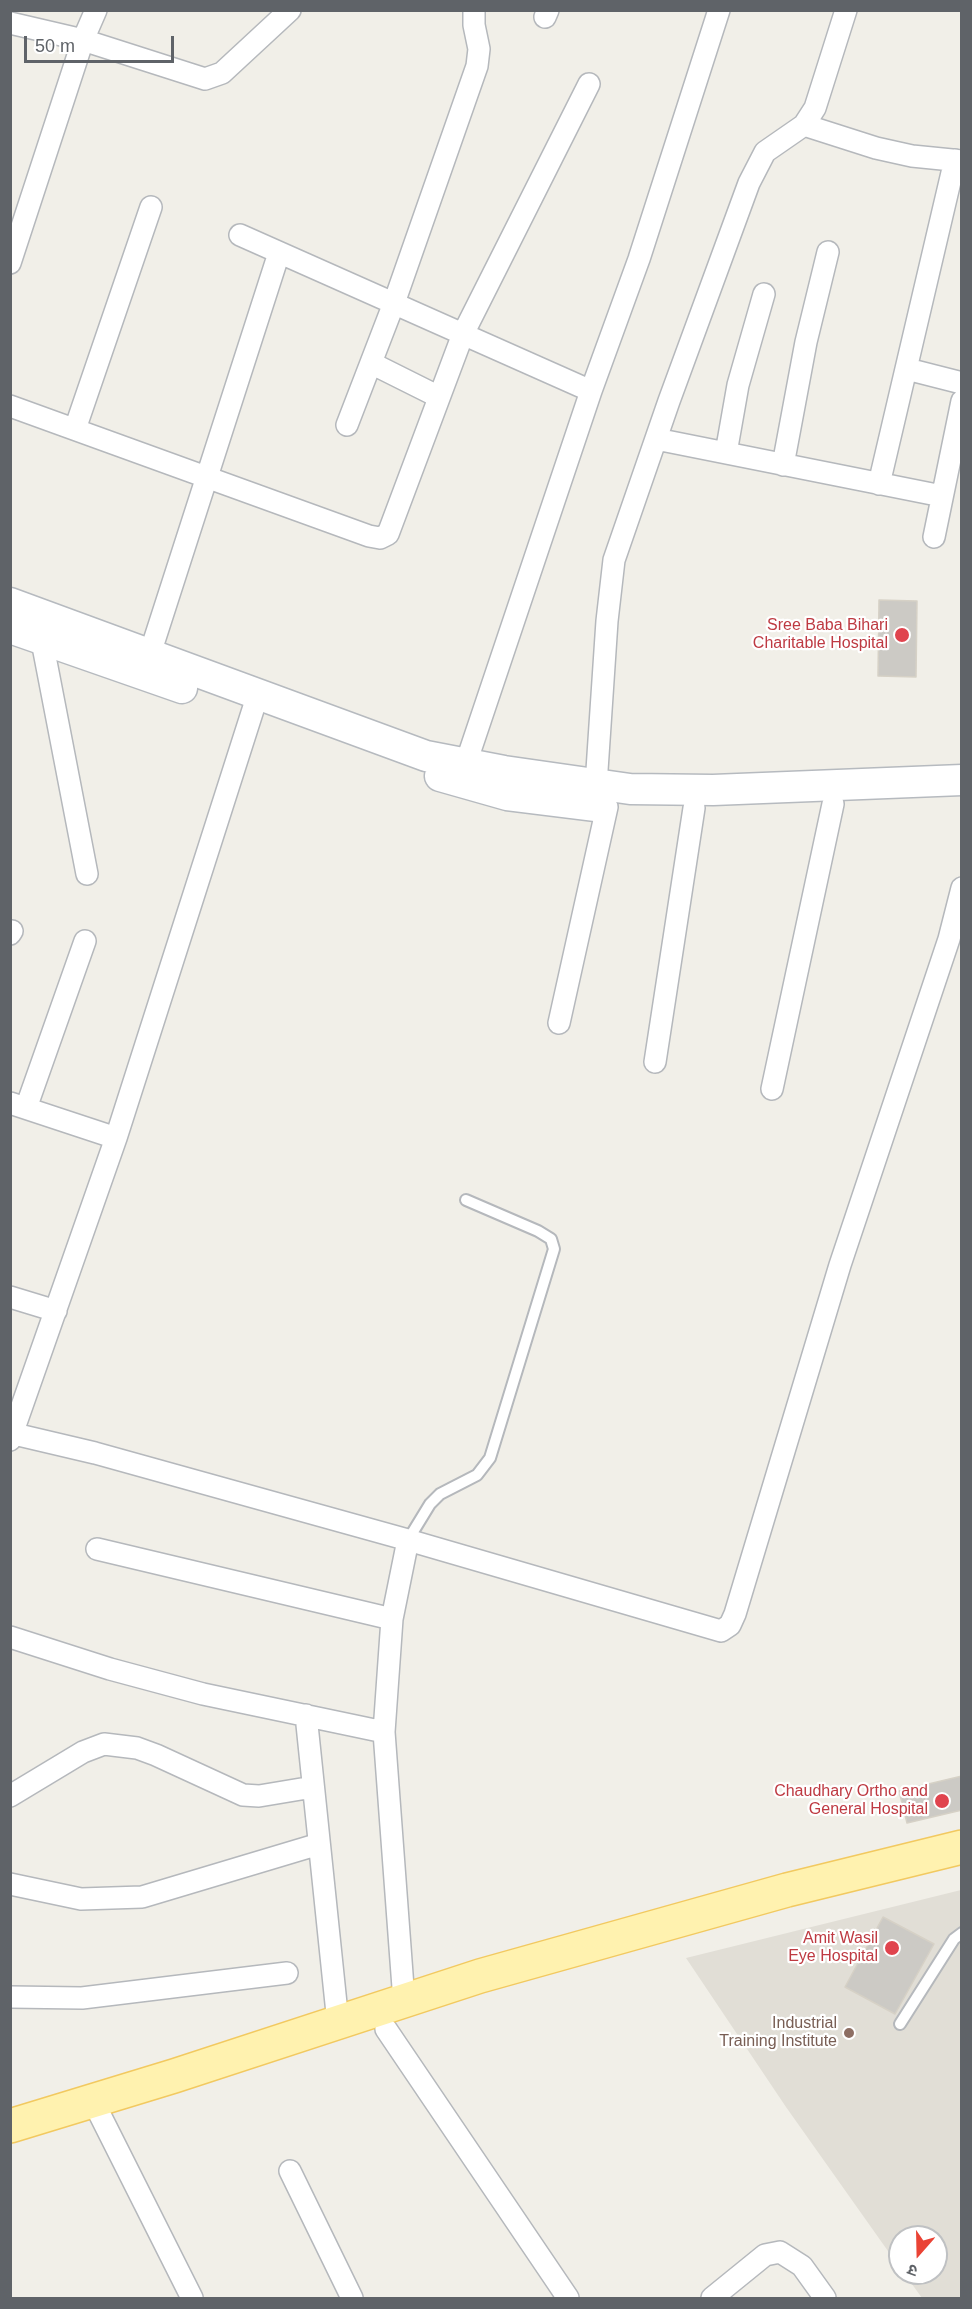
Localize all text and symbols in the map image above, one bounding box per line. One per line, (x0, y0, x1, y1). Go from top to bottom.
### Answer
scale bar (27, 24, 177, 62)
text: 50 m (35, 36, 75, 56)
place label: Sree Baba Bihari Charitable Hospital (753, 616, 888, 654)
marker: Sree Baba Bihari Charitable Hospital (893, 626, 911, 644)
place label: Chaudhary Ortho and General Hospital (774, 1782, 928, 1820)
marker: Chaudhary Ortho and General Hospital (933, 1792, 951, 1810)
place label: Amit Wasil Eye Hospital (788, 1929, 878, 1967)
marker: Amit Wasil Eye Hospital (883, 1939, 901, 1957)
place label: Industrial Training Institute (719, 2014, 837, 2052)
marker: Industrial Training Institute (842, 2026, 856, 2040)
north arrow (888, 2225, 948, 2285)
text: उ (905, 2261, 920, 2280)

